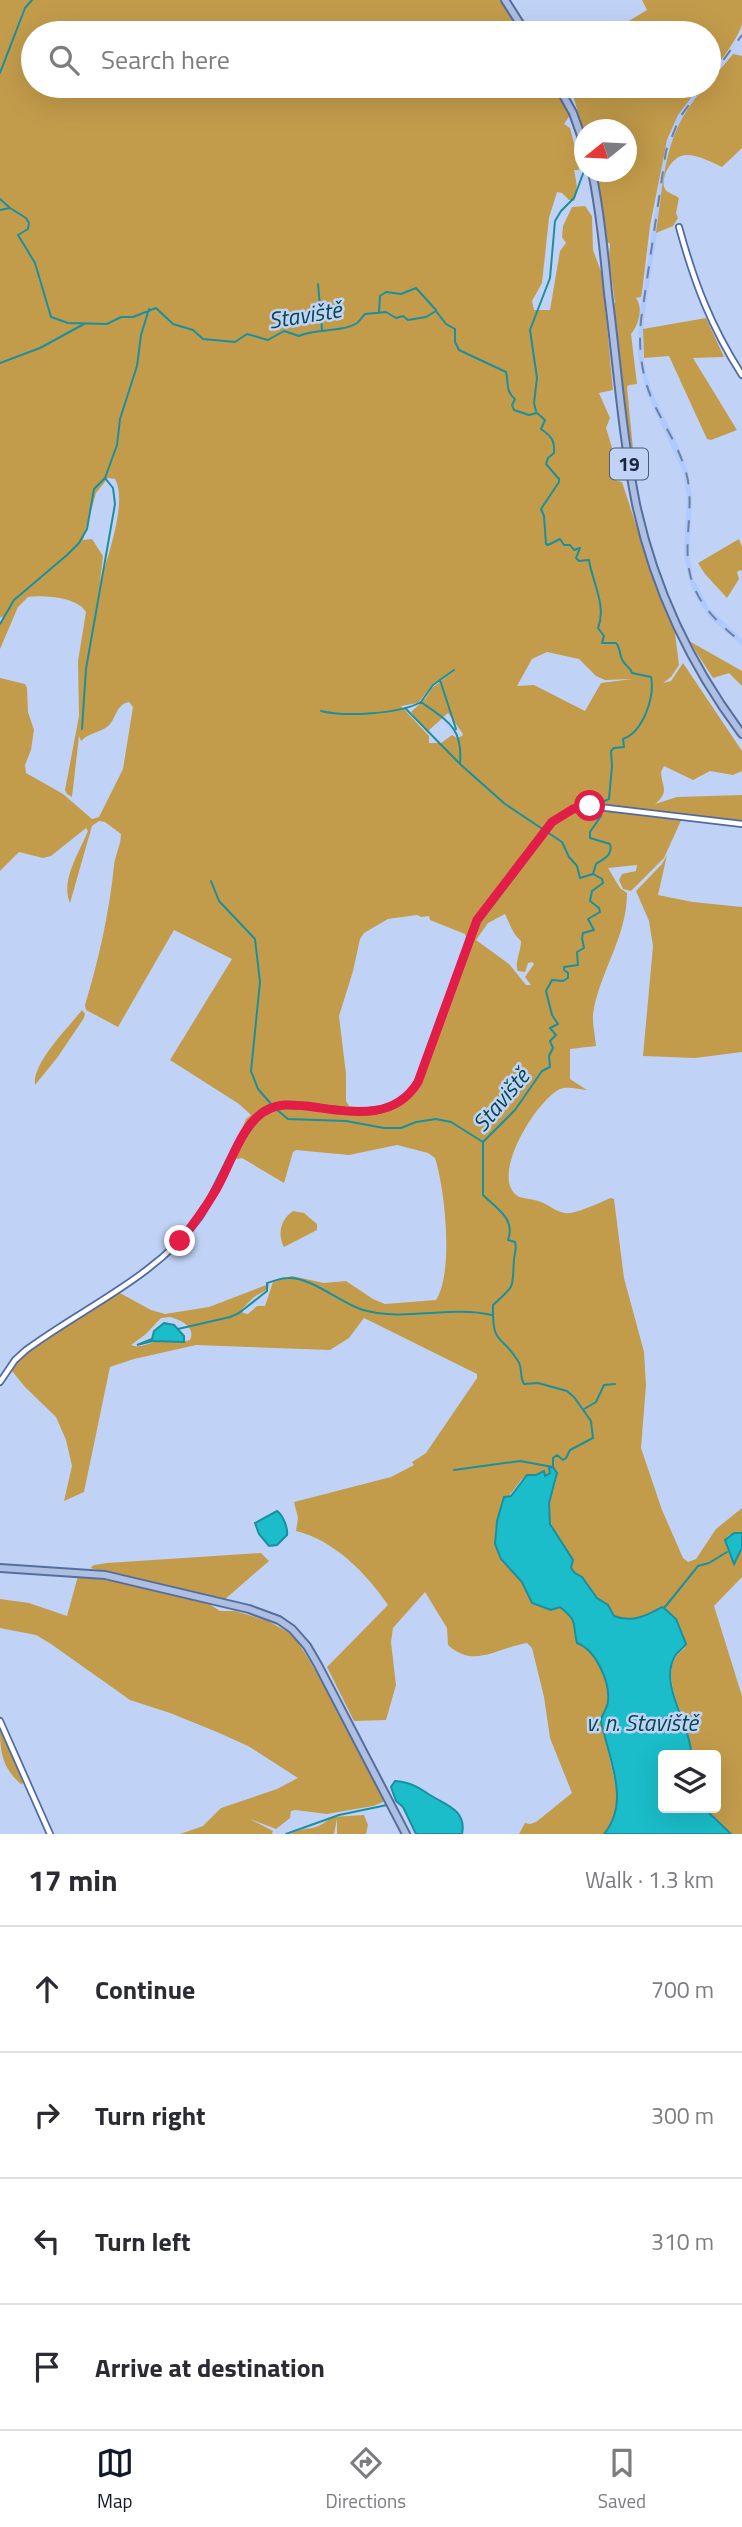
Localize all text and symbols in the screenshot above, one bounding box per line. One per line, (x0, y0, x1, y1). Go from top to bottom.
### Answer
search box (21, 21, 721, 98)
text: Search here (101, 40, 230, 79)
icon: search (45, 41, 83, 79)
north arrow (574, 119, 637, 182)
water label: Staviště (266, 291, 346, 338)
road number: 19 (610, 449, 648, 480)
route start (574, 790, 605, 821)
water label: Staviště (464, 1059, 539, 1139)
route end (164, 1225, 195, 1256)
water label: v. n. Staviště (586, 1705, 700, 1740)
map controls (658, 1750, 721, 1813)
button: layers (658, 1750, 721, 1813)
text: 17 min (28, 1857, 118, 1903)
text: Walk · 1.3 km (585, 1862, 714, 1897)
icon: ahead (28, 1970, 66, 2008)
text: Continue (95, 1970, 195, 2009)
text: 700 m (651, 1972, 714, 2007)
icon: right (28, 2096, 66, 2134)
text: Turn right (95, 2096, 206, 2135)
text: 300 m (651, 2098, 714, 2133)
icon: left (28, 2222, 66, 2260)
text: Turn left (95, 2222, 190, 2261)
text: 310 m (651, 2224, 714, 2259)
icon: arrive (28, 2348, 66, 2386)
text: Arrive at destination (95, 2348, 325, 2387)
tab: Map (96, 2444, 134, 2515)
tab: Directions (326, 2444, 406, 2515)
tab: Saved (598, 2444, 646, 2515)

